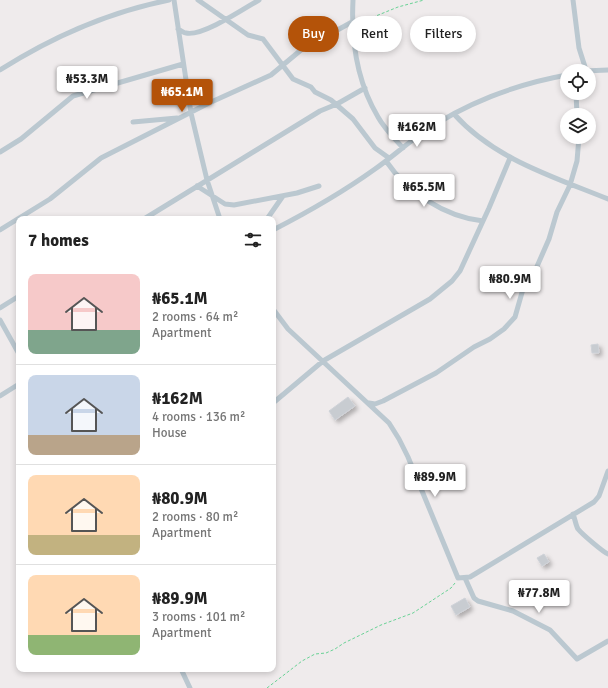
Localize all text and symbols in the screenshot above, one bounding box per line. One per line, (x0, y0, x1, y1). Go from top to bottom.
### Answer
chip: Buy (288, 16, 339, 52)
chip: Rent (347, 16, 402, 52)
chip: Filters (410, 16, 476, 52)
map controls (560, 64, 596, 144)
button: locate (560, 64, 596, 100)
pin: ₦53.3M (54, 66, 120, 100)
text: ₦53.3M (66, 71, 108, 87)
pin: ₦65.1M (149, 79, 215, 113)
text: ₦65.1M (161, 84, 203, 100)
button: layers (560, 108, 596, 144)
pin: ₦162M (389, 114, 445, 148)
text: ₦162M (398, 119, 436, 135)
pin: ₦65.5M (391, 174, 457, 208)
text: ₦65.5M (403, 179, 445, 195)
icon: filters (242, 229, 264, 251)
text: 7 homes (28, 230, 89, 251)
pin: ₦80.9M (477, 266, 543, 300)
text: ₦80.9M (489, 271, 531, 287)
text: ₦65.1M (152, 288, 208, 309)
icon: home (60, 290, 108, 338)
text: 2 rooms · 64 m² (152, 309, 238, 325)
text: Apartment (152, 325, 212, 341)
text: ₦162M (152, 388, 203, 409)
icon: home (60, 391, 108, 439)
text: 4 rooms · 136 m² (152, 409, 245, 425)
text: House (152, 425, 187, 441)
pin: ₦89.9M (402, 464, 468, 498)
text: ₦89.9M (414, 469, 456, 485)
text: ₦80.9M (152, 488, 208, 509)
icon: home (60, 491, 108, 539)
text: 2 rooms · 80 m² (152, 509, 238, 525)
text: Apartment (152, 525, 212, 541)
pin: ₦77.8M (506, 580, 572, 614)
text: ₦77.8M (518, 585, 560, 601)
text: ₦89.9M (152, 588, 208, 609)
icon: home (60, 591, 108, 639)
text: 3 rooms · 101 m² (152, 609, 245, 625)
text: Apartment (152, 625, 212, 641)

